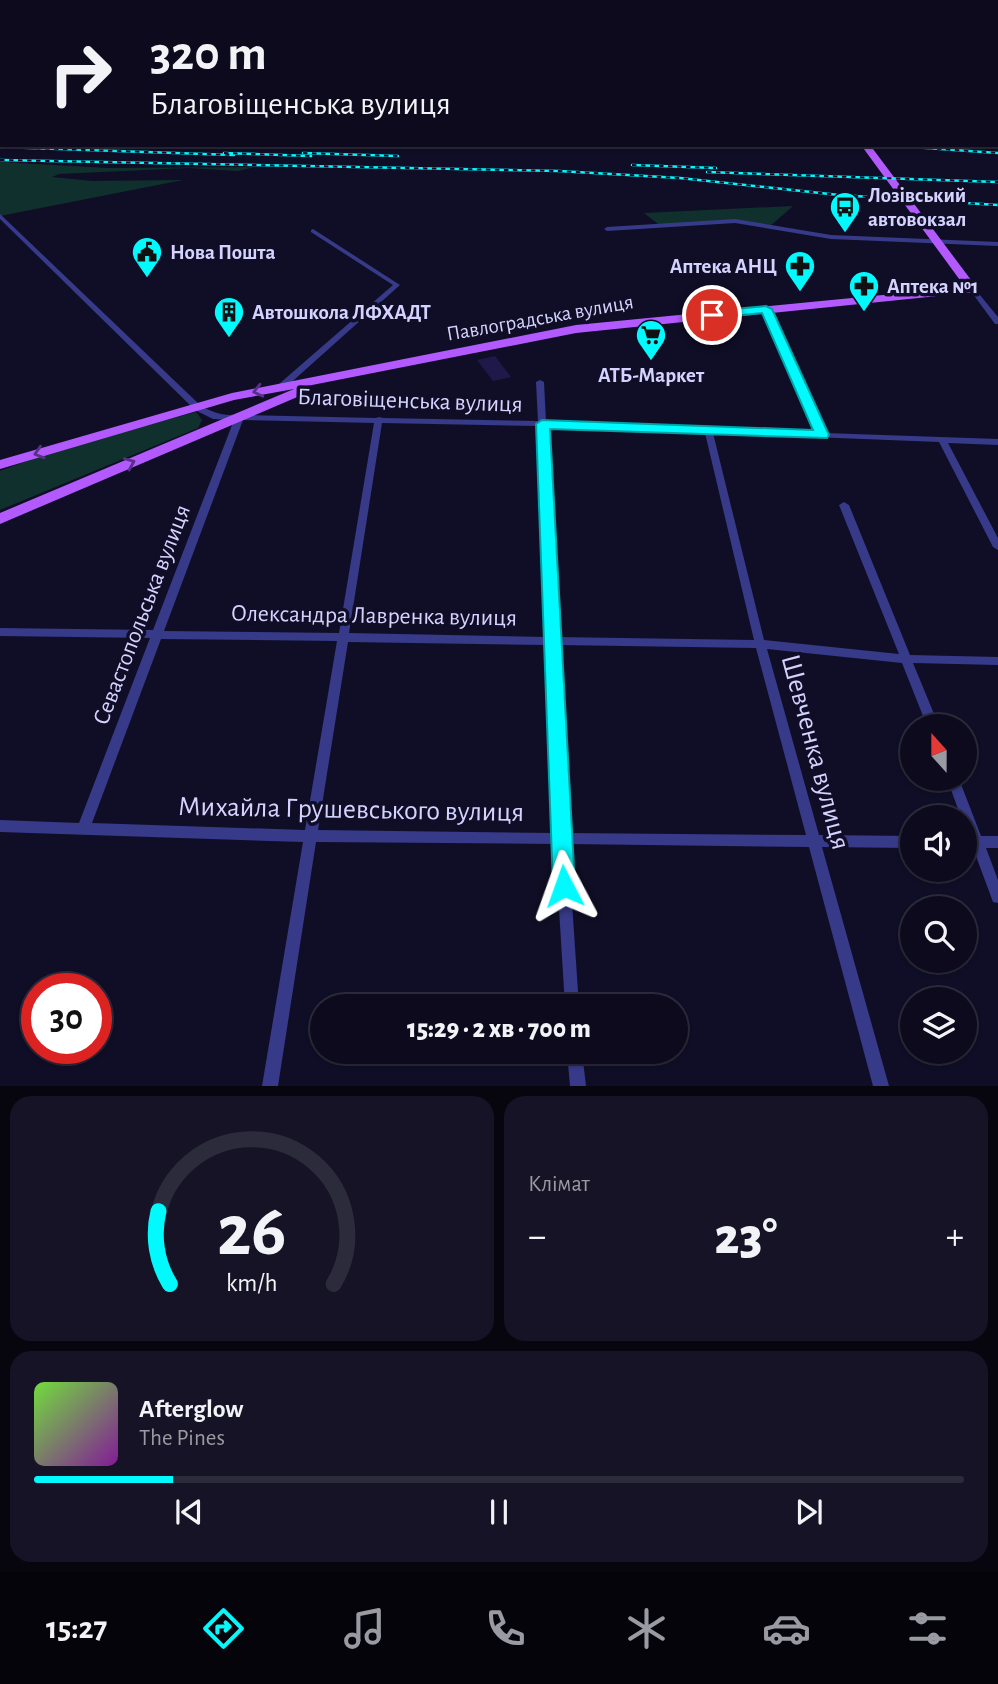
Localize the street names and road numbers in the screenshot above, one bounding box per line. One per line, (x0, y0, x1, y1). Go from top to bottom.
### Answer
street label: Павлоградська вулиця (445, 291, 635, 345)
street label: Благовіщенська вулиця (297, 385, 523, 417)
street label: Севастопольська вулиця (89, 502, 195, 728)
street label: Олександра Лавренка вулиця (231, 602, 517, 630)
street label: Шевченка вулиця (775, 651, 855, 853)
street label: Михайла Грушевського вулиця (178, 793, 524, 827)

